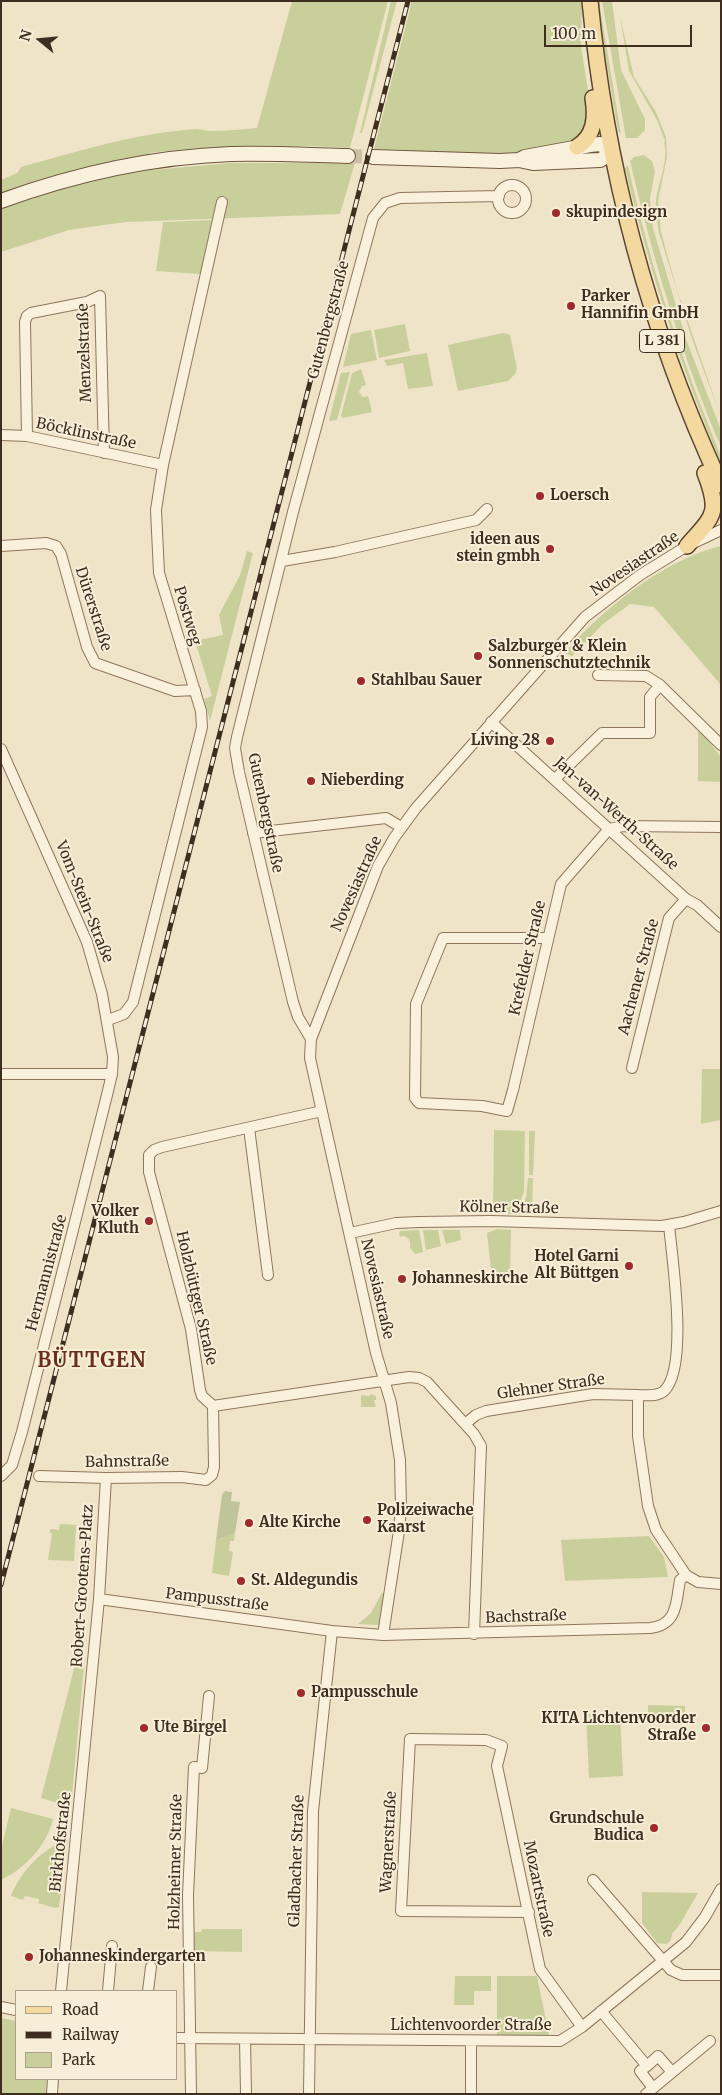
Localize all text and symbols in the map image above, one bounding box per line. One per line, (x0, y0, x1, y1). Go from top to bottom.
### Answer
north arrow (15, 15, 65, 65)
scale bar (547, 15, 694, 47)
text: 100 m (552, 24, 596, 43)
text: N (15, 28, 36, 44)
place label: skupindesign (566, 204, 667, 222)
marker: skupindesign (550, 207, 562, 219)
street label: Gutenbergstraße (305, 259, 353, 381)
place label: Parker Hannifin GmbH (581, 288, 699, 323)
marker: Parker Hannifin GmbH (565, 300, 577, 312)
street label: Menzelstraße (74, 303, 96, 403)
road number: L 381 (640, 330, 684, 352)
street label: Böcklinstraße (34, 415, 138, 453)
place label: Loersch (550, 487, 609, 505)
marker: Loersch (534, 490, 546, 502)
street label: Novesiastraße (588, 528, 682, 600)
place label: ideen aus stein gmbh (456, 531, 540, 566)
marker: ideen aus stein gmbh (544, 543, 556, 555)
street label: Dürerstraße (71, 565, 115, 653)
street label: Postweg (169, 584, 205, 648)
place label: Salzburger & Klein Sonnenschutztechnik (488, 638, 650, 673)
marker: Salzburger & Klein Sonnenschutztechnik (472, 650, 484, 662)
place label: Stahlbau Sauer (371, 672, 482, 690)
marker: Stahlbau Sauer (355, 675, 367, 687)
place label: Living 28 (471, 732, 540, 750)
marker: Living 28 (544, 735, 556, 747)
street label: Gutenbergstraße (244, 752, 286, 874)
street label: Jan-van-Werth-Straße (550, 754, 682, 874)
place label: Nieberding (321, 772, 404, 790)
marker: Nieberding (305, 775, 317, 787)
street label: Novesiastraße (328, 834, 386, 934)
street label: Vom-Stein-Straße (51, 839, 117, 965)
street label: Krefelder Straße (506, 899, 550, 1017)
street label: Aachener Straße (615, 917, 663, 1037)
street label: Kölner Straße (459, 1198, 559, 1218)
place label: Volker Kluth (91, 1203, 139, 1238)
street label: Hermannistraße (23, 1213, 71, 1333)
marker: Volker Kluth (143, 1215, 155, 1227)
street label: Holzbüttger Straße (172, 1229, 220, 1367)
street label: Novesiastraße (357, 1237, 397, 1341)
place label: Hotel Garni Alt Büttgen (534, 1248, 619, 1283)
marker: Hotel Garni Alt Büttgen (623, 1260, 635, 1272)
place label: Johanneskirche (412, 1270, 528, 1288)
marker: Johanneskirche (396, 1273, 408, 1285)
district label: BÜTTGEN (36, 1349, 148, 1373)
street label: Glehner Straße (496, 1371, 606, 1403)
street label: Bahnstraße (85, 1452, 169, 1472)
place label: Polizeiwache Kaarst (377, 1502, 474, 1537)
street label: Robert-Grootens-Platz (68, 1504, 98, 1668)
place label: Alte Kirche (259, 1514, 341, 1532)
marker: Polizeiwache Kaarst (361, 1514, 373, 1526)
marker: Alte Kirche (243, 1517, 255, 1529)
place label: St. Aldegundis (251, 1572, 358, 1590)
marker: St. Aldegundis (235, 1575, 247, 1587)
street label: Pampusstraße (164, 1585, 270, 1615)
street label: Bachstraße (485, 1607, 567, 1627)
place label: Pampusschule (311, 1684, 418, 1702)
marker: Pampusschule (295, 1687, 307, 1699)
place label: KITA Lichtenvoorder Straße (541, 1710, 696, 1745)
place label: Ute Birgel (154, 1719, 227, 1737)
marker: Ute Birgel (138, 1722, 150, 1734)
marker: KITA Lichtenvoorder Straße (700, 1722, 712, 1734)
street label: Birkhofstraße (47, 1791, 75, 1893)
street label: Wagnerstraße (377, 1791, 401, 1893)
street label: Holzheimer Straße (166, 1794, 186, 1930)
street label: Gladbacher Straße (286, 1795, 308, 1927)
place label: Grundschule Budica (550, 1810, 644, 1845)
marker: Grundschule Budica (648, 1822, 660, 1834)
street label: Mozartstraße (519, 1839, 557, 1939)
place label: Johanneskindergarten (39, 1948, 206, 1966)
marker: Johanneskindergarten (23, 1951, 35, 1963)
legend (15, 1990, 178, 2080)
text: Road (62, 2000, 98, 2019)
street label: Lichtenvoorder Straße (391, 2017, 551, 2035)
text: Railway (62, 2025, 119, 2044)
text: Park (62, 2050, 95, 2069)

